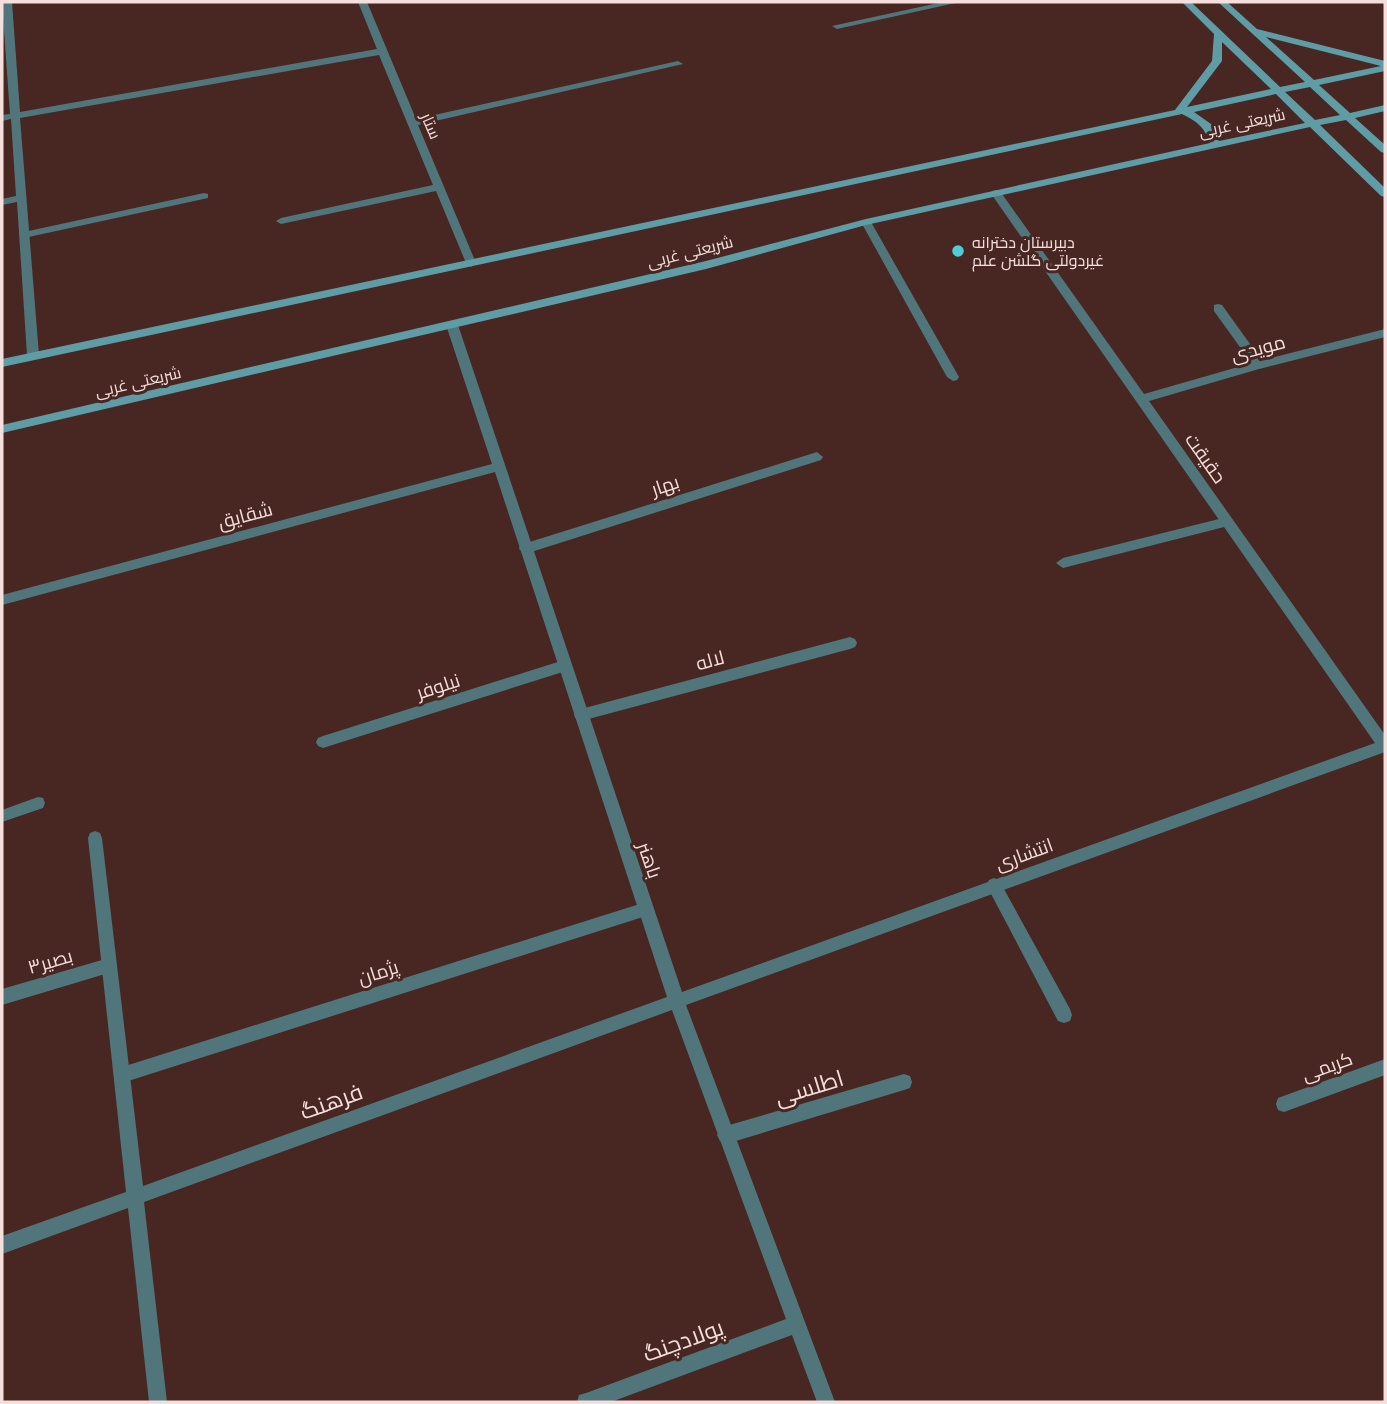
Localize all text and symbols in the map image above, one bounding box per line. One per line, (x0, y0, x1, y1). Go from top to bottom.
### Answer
street label: شریعتی غربی (1197, 105, 1287, 142)
street label: ستار (417, 109, 445, 142)
street label: شریعتی غربی (645, 232, 735, 273)
place label: دبیرستان دخترانه غیردولتی گلشن علم (972, 233, 1104, 272)
marker: دبیرستان دخترانه غیردولتی گلشن علم (950, 243, 966, 259)
street label: مویدی (1228, 330, 1288, 367)
street label: شریعتی غربی (93, 363, 183, 402)
street label: حقیقت (1181, 429, 1231, 487)
street label: بهار (647, 470, 682, 501)
street label: شقایق (215, 497, 275, 535)
street label: لاله (693, 646, 727, 674)
street label: نیلوفر (412, 669, 463, 705)
street label: انتشاری (992, 833, 1056, 875)
street label: باهنر (632, 838, 666, 881)
street label: بصیر۳ (25, 944, 75, 979)
street label: پژمان (355, 955, 402, 991)
street label: کریمی (1299, 1047, 1356, 1086)
street label: اطلسی (771, 1064, 847, 1111)
street label: فرهنگ (296, 1077, 366, 1125)
street label: پولادچنگ (639, 1313, 728, 1369)

